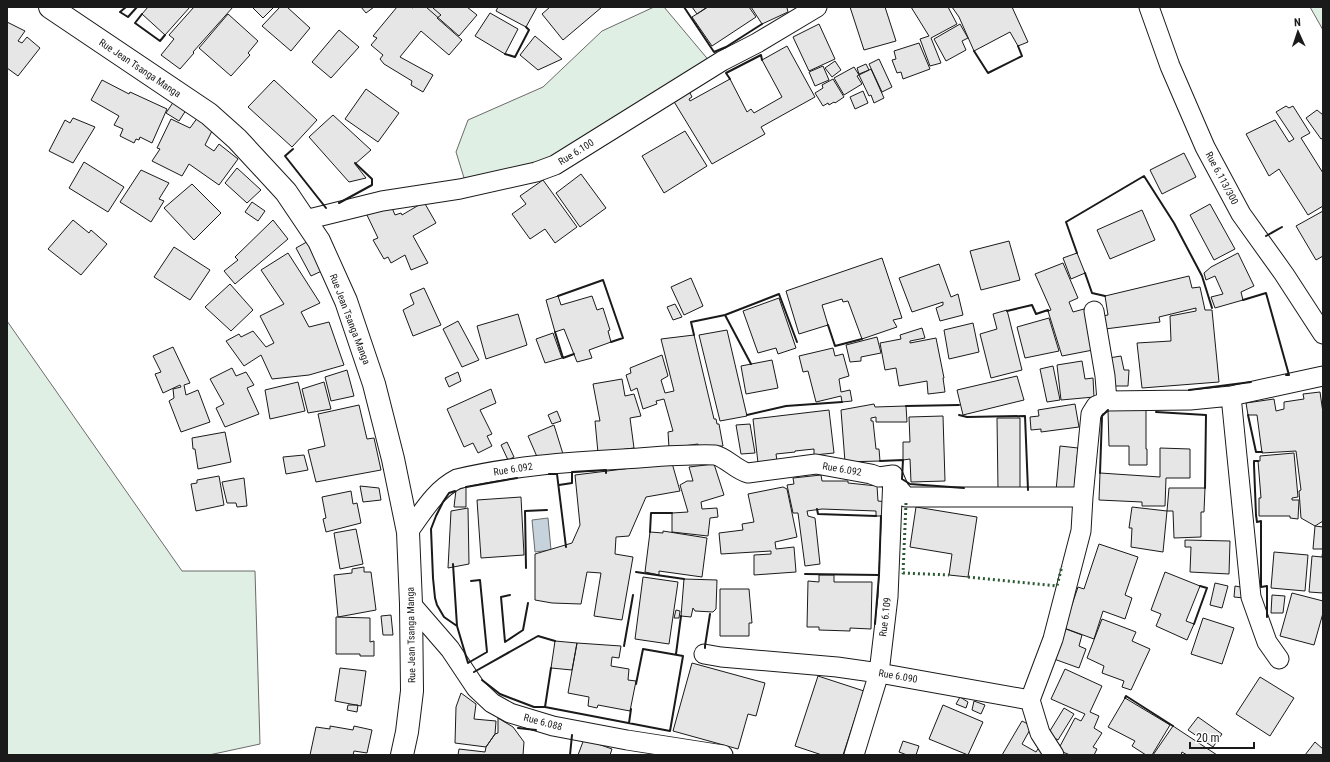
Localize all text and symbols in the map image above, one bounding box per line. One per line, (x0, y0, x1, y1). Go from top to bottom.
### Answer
north arrow (1278, 12, 1318, 52)
text: N (1294, 16, 1301, 29)
street label: Rue Jean Tsanga Manga (97, 37, 183, 100)
street label: Rue 6.100 (556, 137, 596, 167)
street label: Rue 6.113/300 (1204, 150, 1241, 206)
street label: Rue Jean Tsanga Manga (328, 272, 372, 366)
street label: Rue 6.092 (493, 460, 533, 478)
street label: Rue 6.092 (822, 460, 862, 478)
street label: Rue Jean Tsanga Manga (405, 587, 417, 683)
street label: Rue 6.109 (877, 597, 893, 637)
street label: Rue 6.090 (878, 667, 918, 685)
street label: Rue 6.088 (522, 712, 564, 732)
scale bar (1190, 724, 1254, 750)
text: 20 m (1196, 731, 1220, 745)

